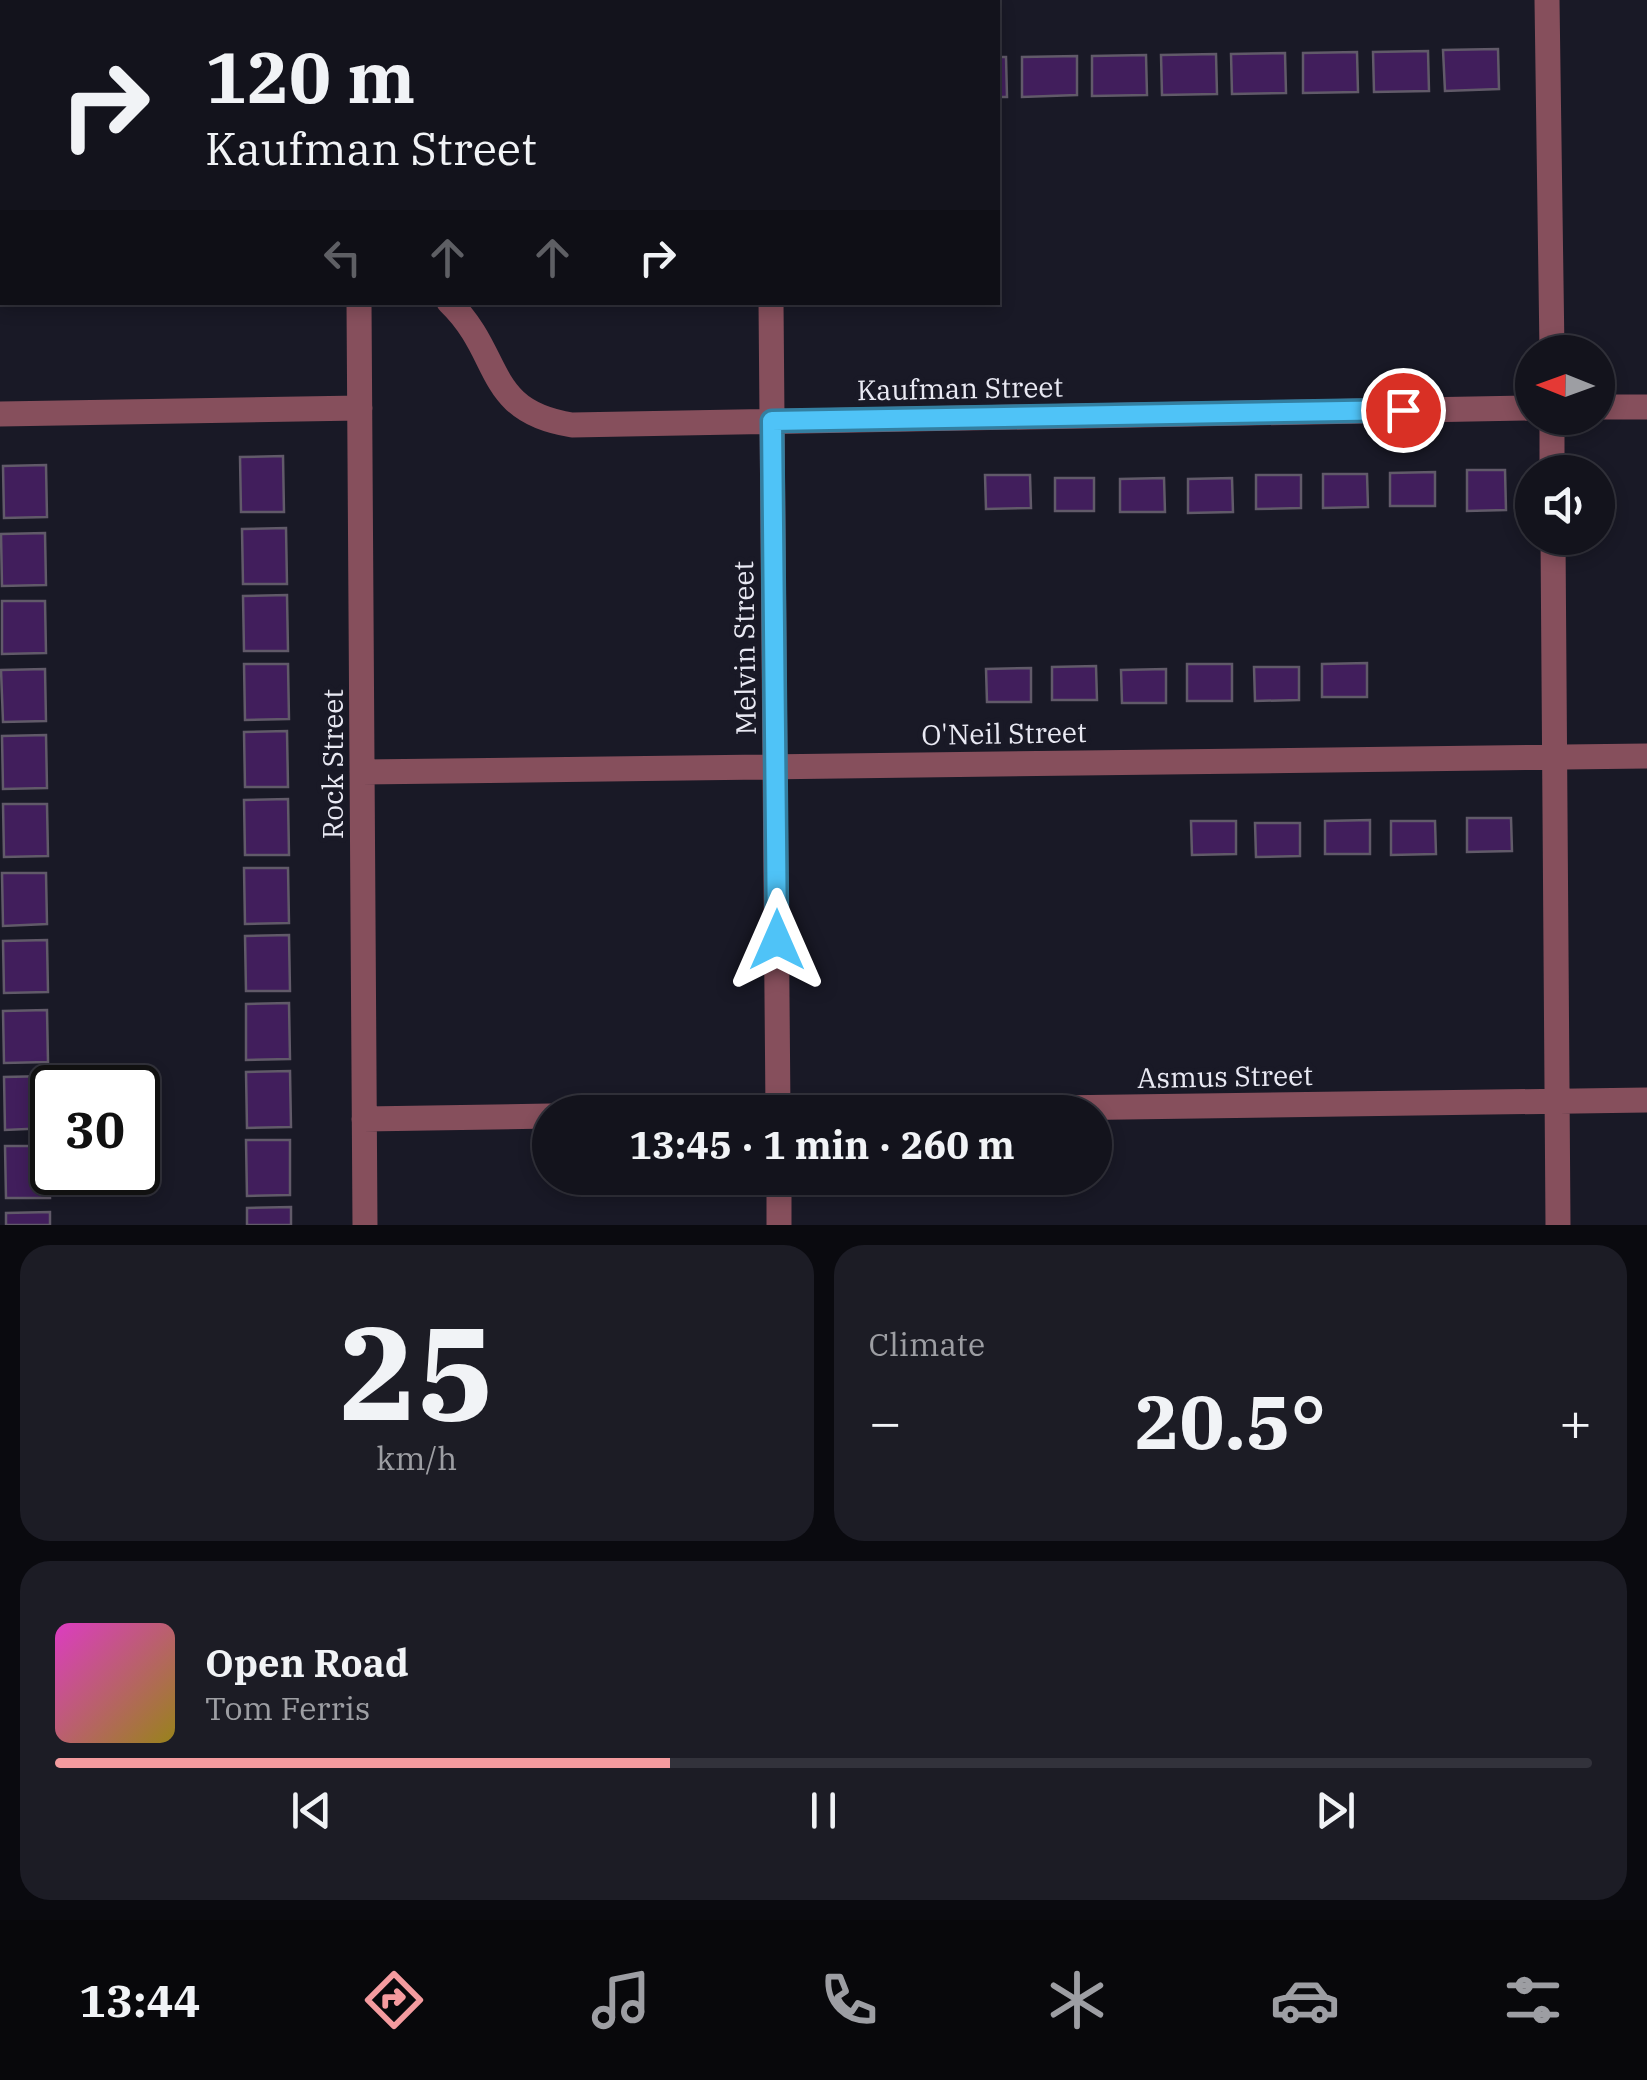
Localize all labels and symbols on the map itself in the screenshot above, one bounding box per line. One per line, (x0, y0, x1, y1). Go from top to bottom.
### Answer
north arrow (1515, 335, 1615, 435)
street label: Kaufman Street (856, 368, 1064, 408)
pin (1361, 368, 1446, 453)
street label: Melvin Street (724, 560, 764, 736)
street label: Rock Street (314, 689, 351, 839)
street label: O'Neil Street (921, 713, 1087, 753)
position arrow (725, 888, 829, 992)
street label: Asmus Street (1137, 1056, 1313, 1096)
speed limit sign: 30 (30, 1065, 160, 1195)

